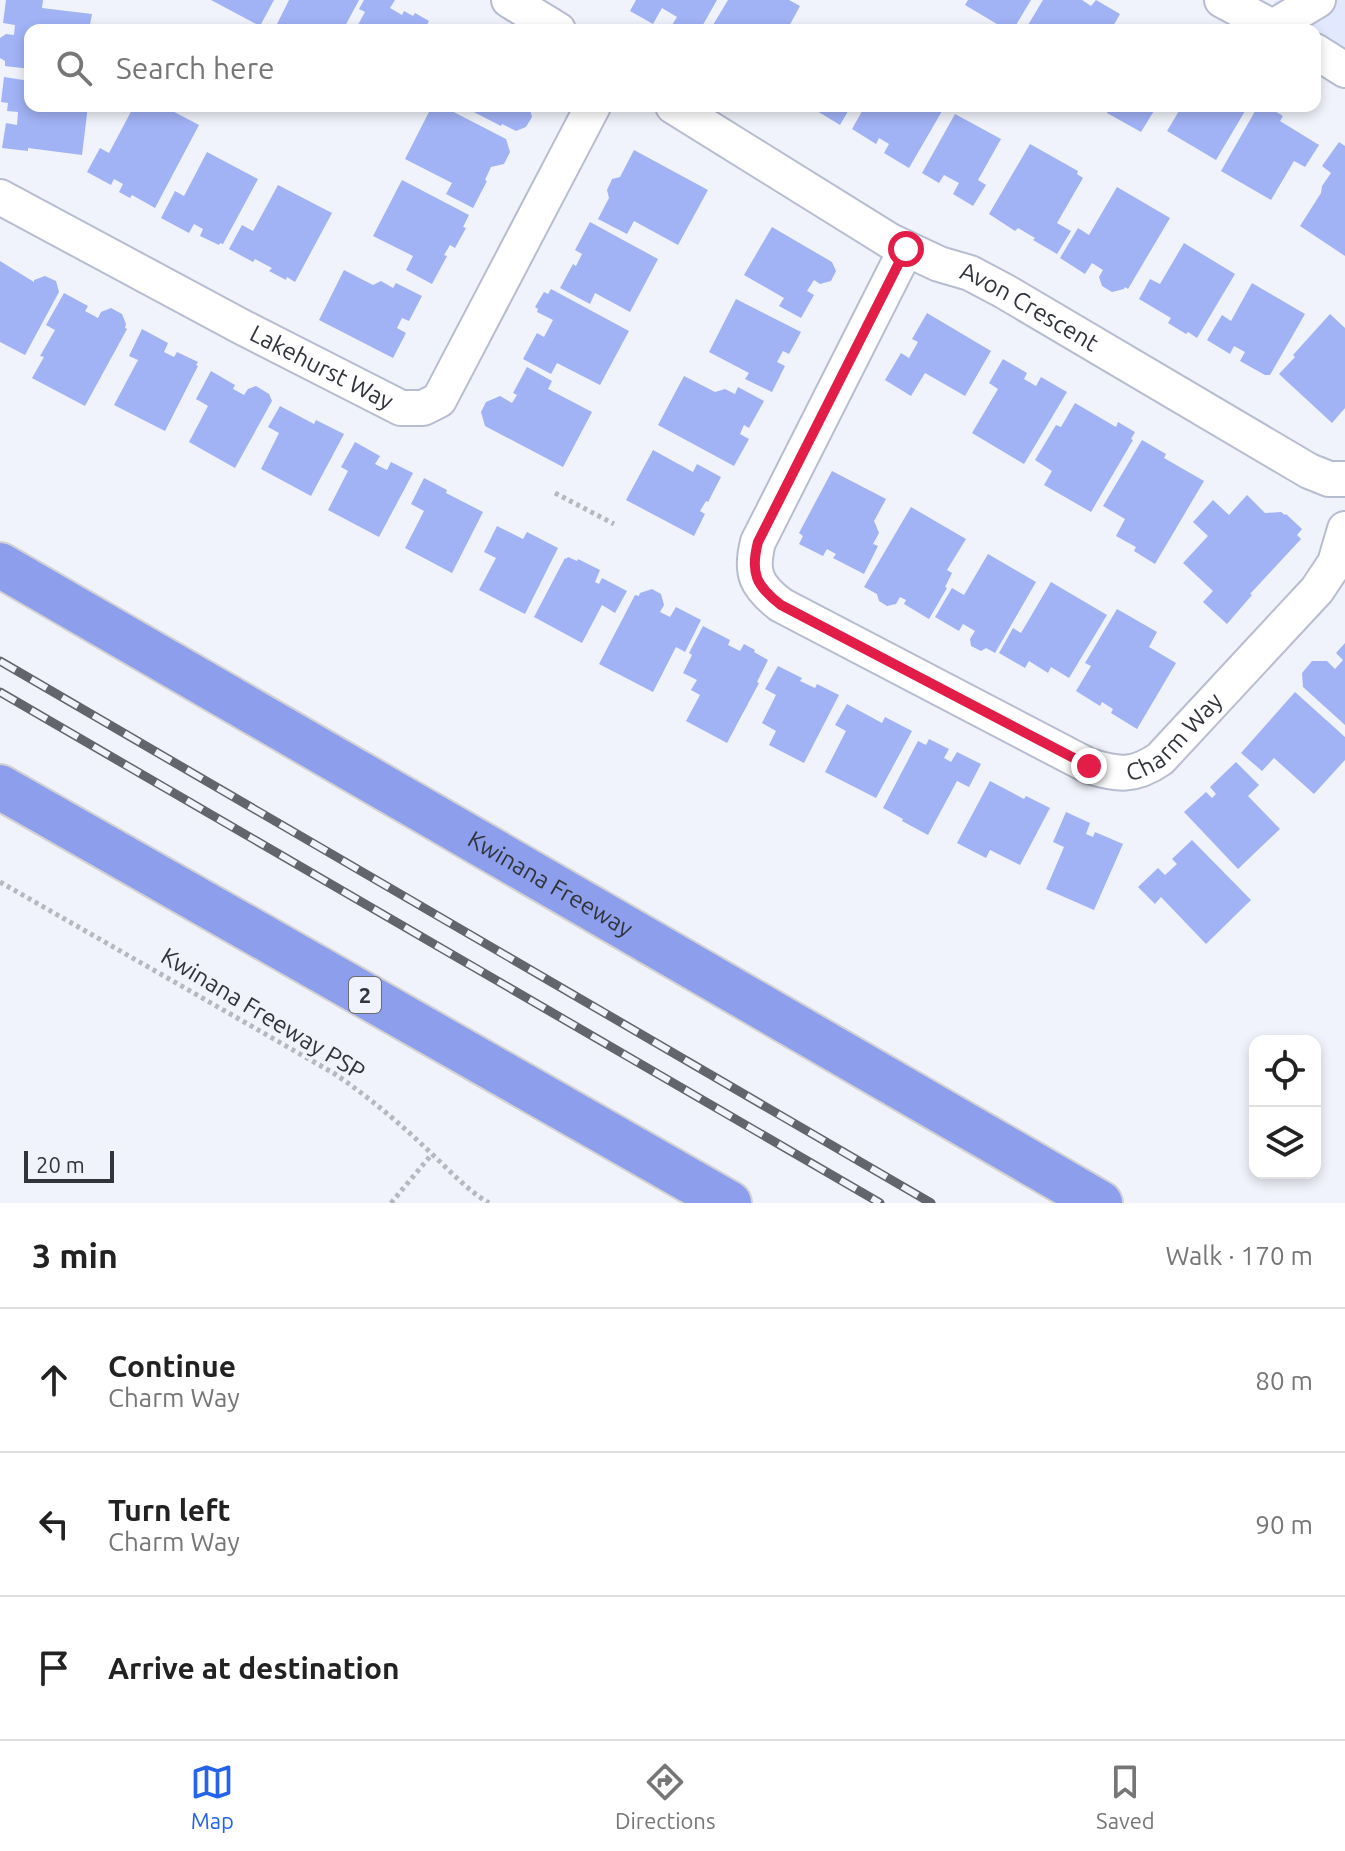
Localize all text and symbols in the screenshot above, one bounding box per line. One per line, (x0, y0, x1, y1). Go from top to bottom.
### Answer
search box (24, 24, 1321, 112)
icon: search (52, 46, 96, 90)
text: Search here (116, 51, 275, 85)
route start (888, 231, 924, 267)
street label: Avon Crescent (957, 257, 1104, 357)
street label: Lakehurst Way (246, 319, 398, 415)
street label: Charm Way (1124, 687, 1228, 786)
route end (1071, 748, 1107, 784)
street label: Kwinana Freeway (463, 825, 638, 942)
street label: Kwinana Freeway PSP (157, 942, 370, 1085)
road number: 2 (349, 977, 381, 1013)
map controls (1249, 1035, 1321, 1179)
button: locate (1249, 1035, 1321, 1107)
button: layers (1249, 1107, 1321, 1179)
scale bar (24, 1147, 114, 1183)
text: 20 m (36, 1152, 85, 1177)
text: 3 min (32, 1236, 118, 1274)
text: Walk · 170 m (1165, 1241, 1313, 1270)
text: Continue (108, 1349, 236, 1383)
icon: ahead (32, 1358, 76, 1402)
text: 80 m (1255, 1366, 1313, 1395)
text: Charm Way (108, 1383, 240, 1412)
text: Turn left (108, 1493, 230, 1527)
icon: left (32, 1502, 76, 1546)
text: 90 m (1255, 1510, 1313, 1539)
text: Charm Way (108, 1527, 240, 1556)
icon: arrive (32, 1646, 76, 1690)
text: Arrive at destination (108, 1651, 400, 1685)
tab: Map (190, 1760, 234, 1833)
tab: Directions (615, 1760, 715, 1833)
tab: Saved (1096, 1760, 1155, 1833)

